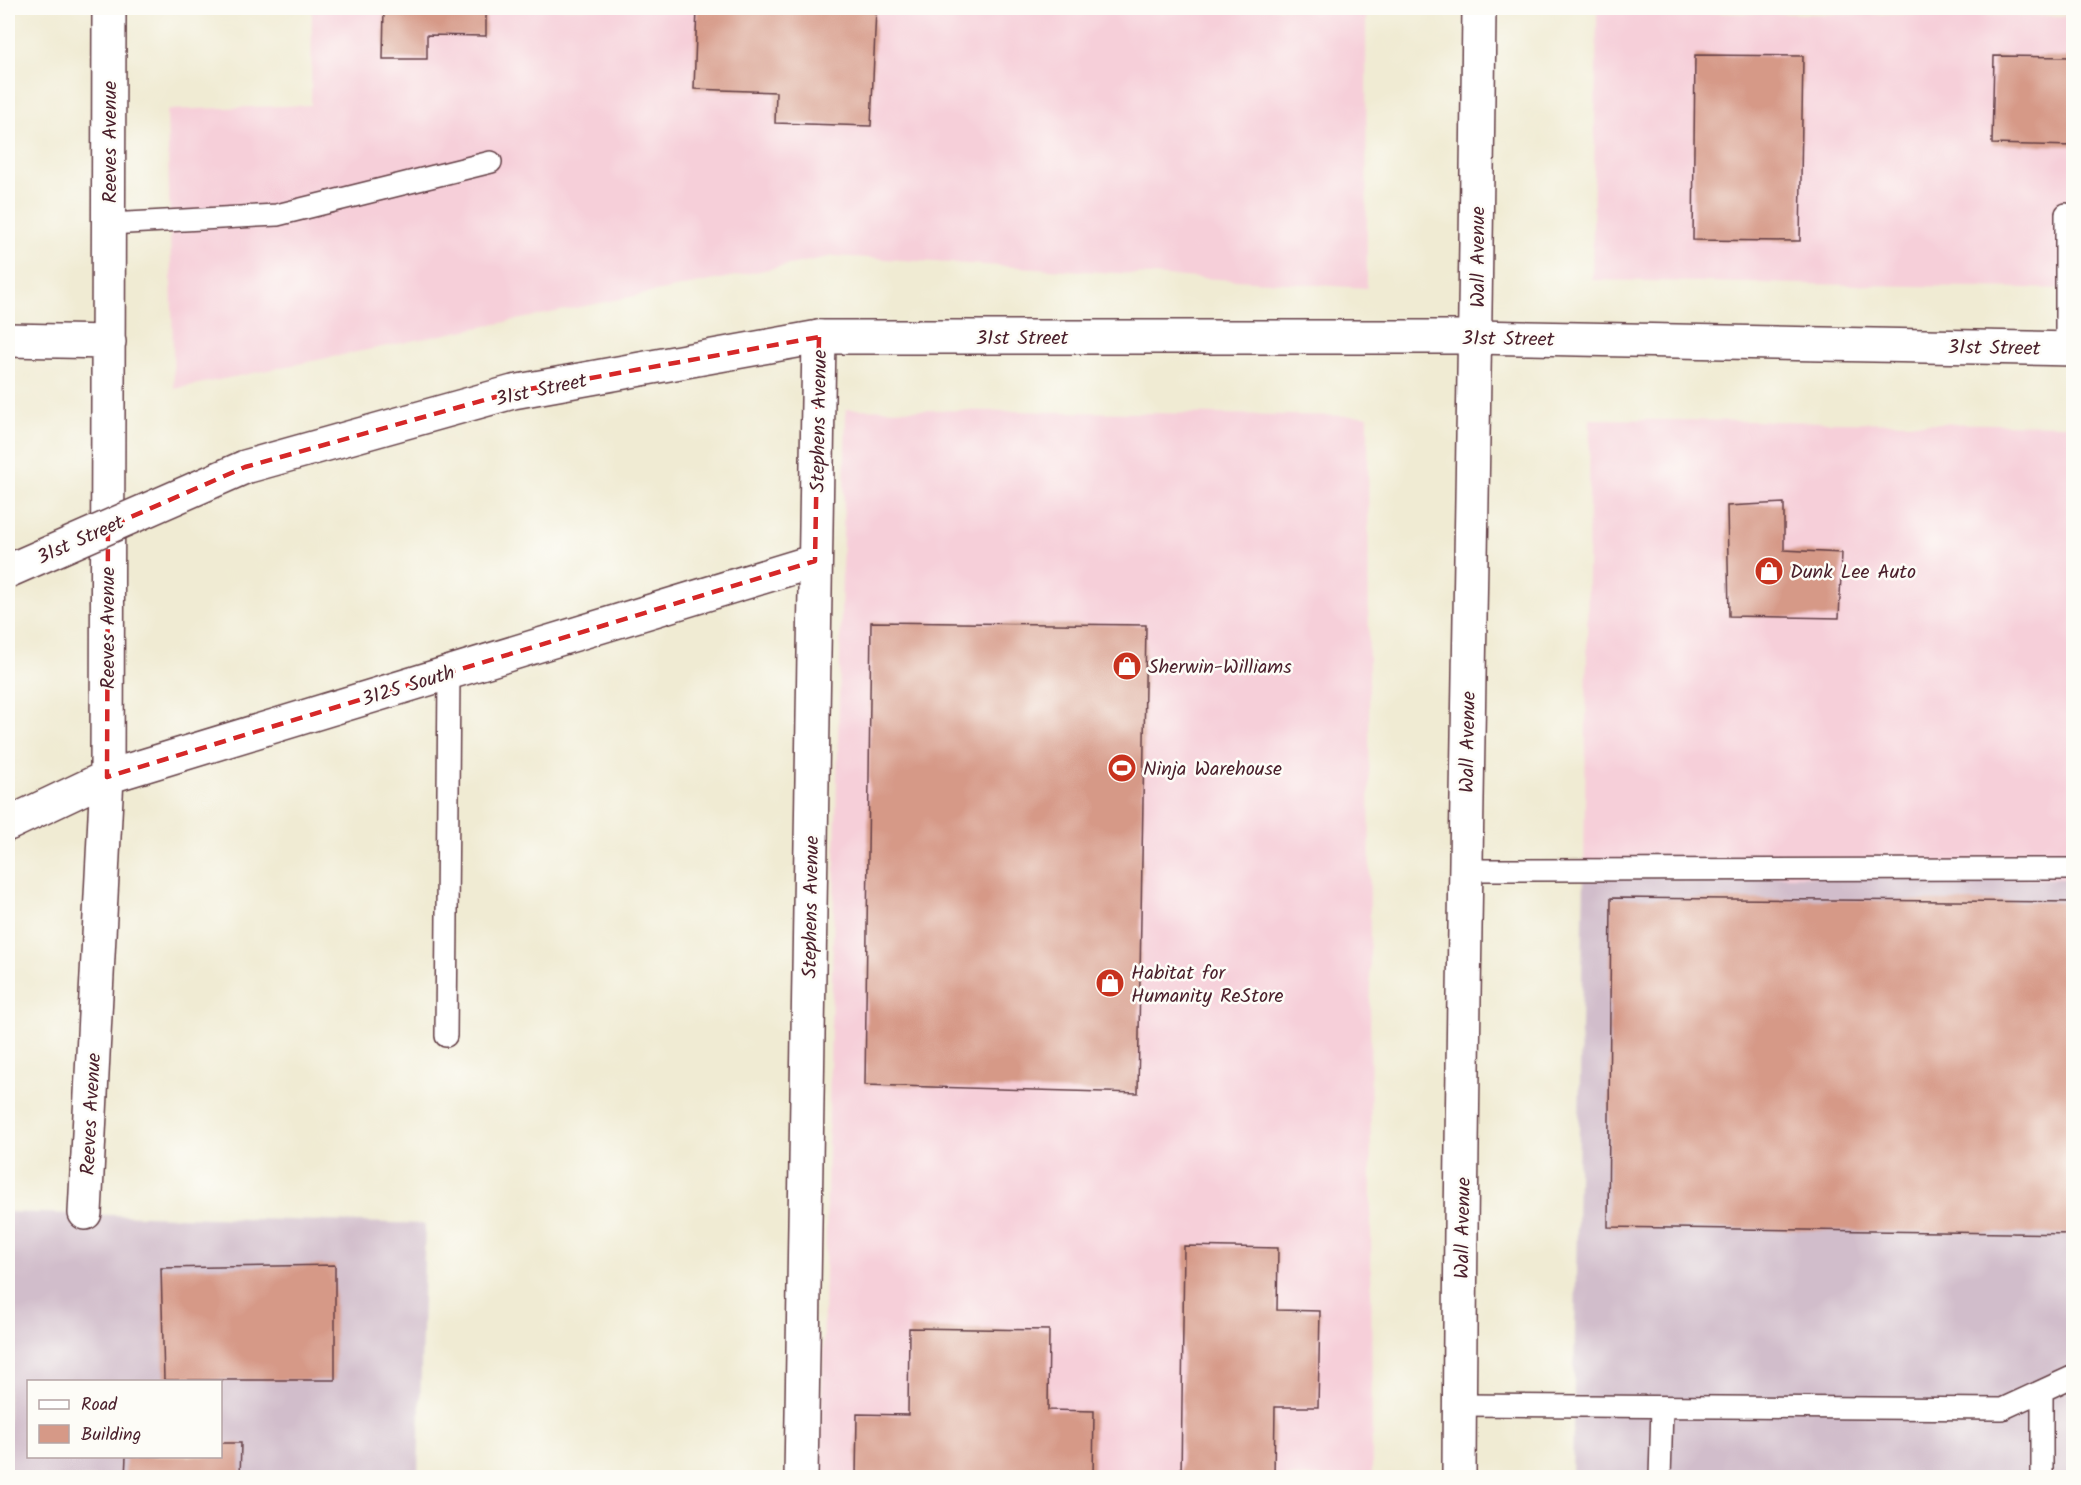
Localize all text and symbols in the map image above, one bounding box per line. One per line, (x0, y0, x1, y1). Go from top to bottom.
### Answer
street label: Reeves Avenue (95, 81, 127, 203)
street label: Wall Avenue (1463, 206, 1495, 308)
street label: 31st Street (976, 323, 1069, 355)
street label: 31st Street (1461, 323, 1555, 357)
street label: 31st Street (1947, 332, 2041, 366)
street label: Stephens Avenue (803, 349, 837, 493)
street label: 31st Street (493, 366, 590, 416)
street label: 31st Street (32, 507, 130, 574)
shop icon: Dunk Lee Auto (1753, 555, 1785, 587)
place label: Dunk Lee Auto (1790, 557, 1916, 589)
street label: Reeves Avenue (93, 567, 125, 689)
shop icon: Sherwin-Williams (1111, 650, 1143, 682)
place label: Sherwin-Williams (1148, 652, 1292, 684)
street label: 3125 South (358, 658, 459, 716)
street label: Wall Avenue (1452, 691, 1486, 793)
sports icon: Ninja Warehouse (1106, 752, 1138, 784)
place label: Ninja Warehouse (1143, 754, 1282, 786)
street label: Stephens Avenue (795, 835, 829, 979)
place label: Habitat for Humanity ReStore (1131, 958, 1284, 1013)
shop icon: Habitat for Humanity ReStore (1094, 967, 1126, 999)
street label: Reeves Avenue (73, 1052, 111, 1176)
street label: Wall Avenue (1447, 1177, 1481, 1279)
legend (27, 1380, 222, 1458)
text: Road (81, 1391, 118, 1420)
text: Building (81, 1421, 141, 1450)

